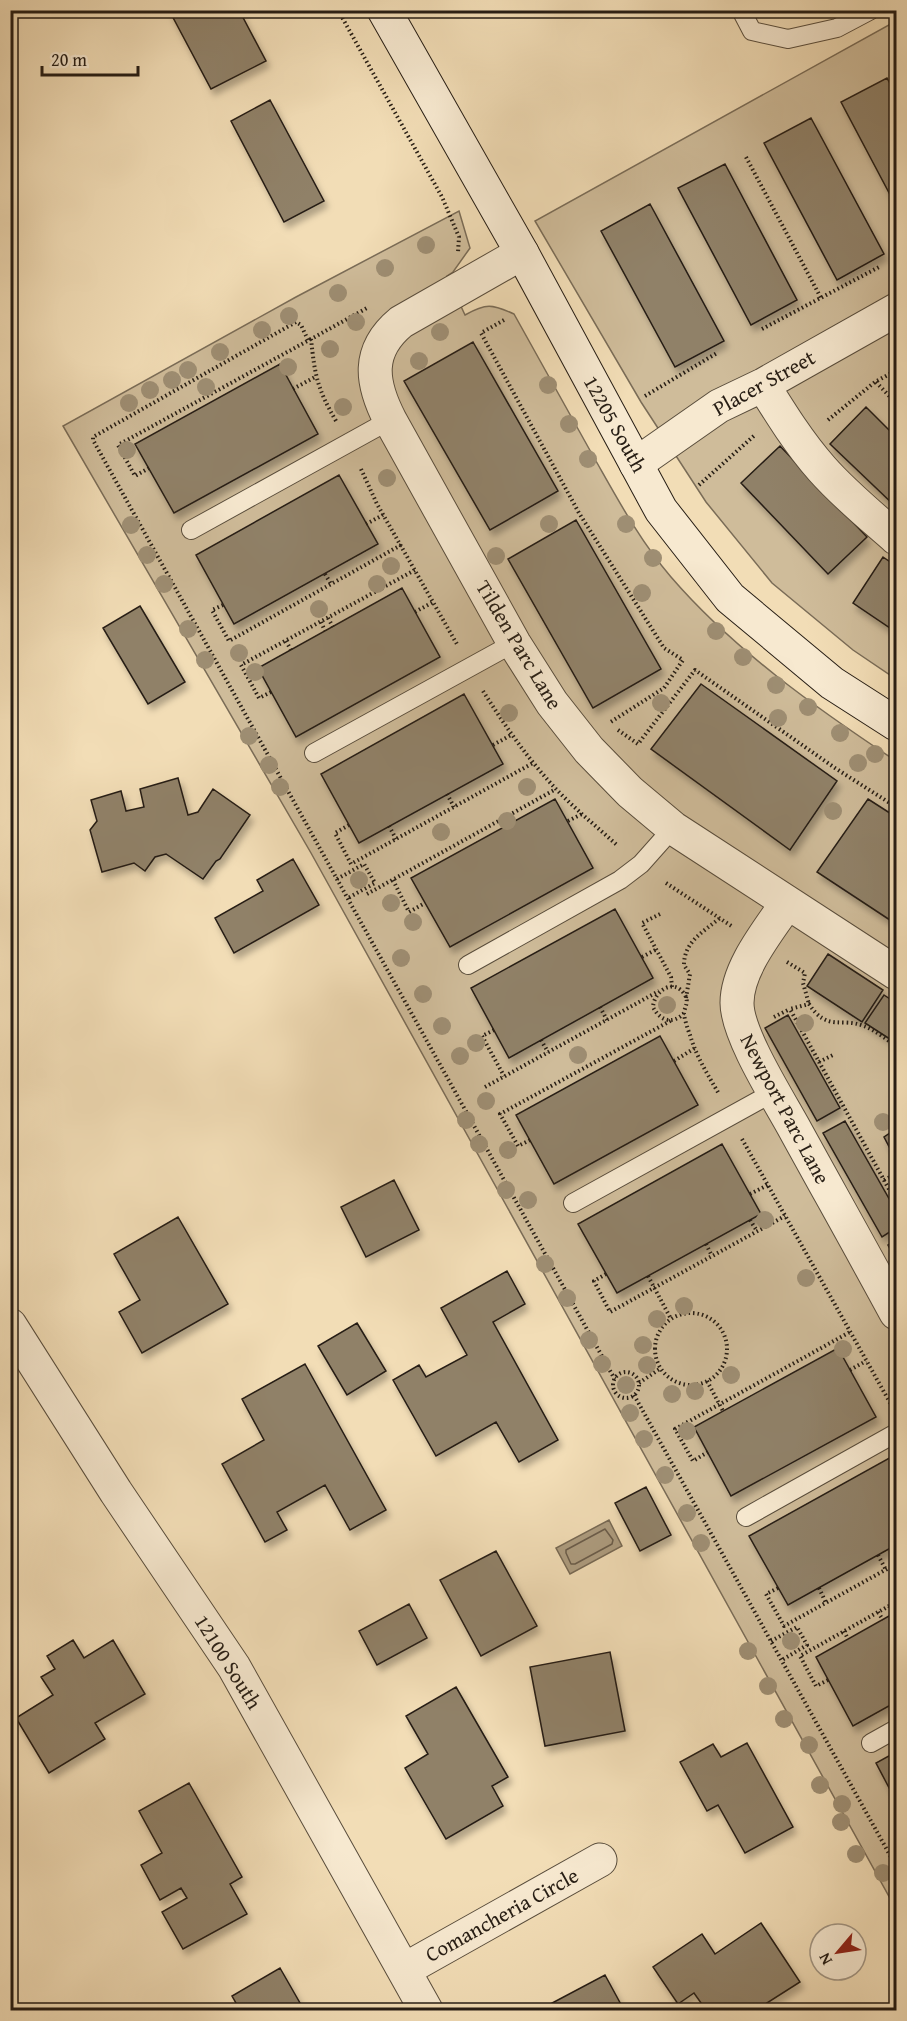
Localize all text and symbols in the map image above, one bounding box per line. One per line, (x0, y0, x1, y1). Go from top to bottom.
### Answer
scale bar (42, 39, 138, 77)
text: 20 m (51, 46, 87, 73)
street label: Placer Street (707, 341, 821, 423)
street label: 12205 South (576, 370, 655, 478)
street label: Tilden Parc Lane (468, 574, 570, 716)
street label: Newport Parc Lane (733, 1028, 838, 1190)
street label: 12100 South (187, 1608, 270, 1715)
street label: Comancheria Circle (419, 1859, 584, 1970)
north arrow (808, 1922, 868, 1982)
text: N (812, 1949, 838, 1970)

